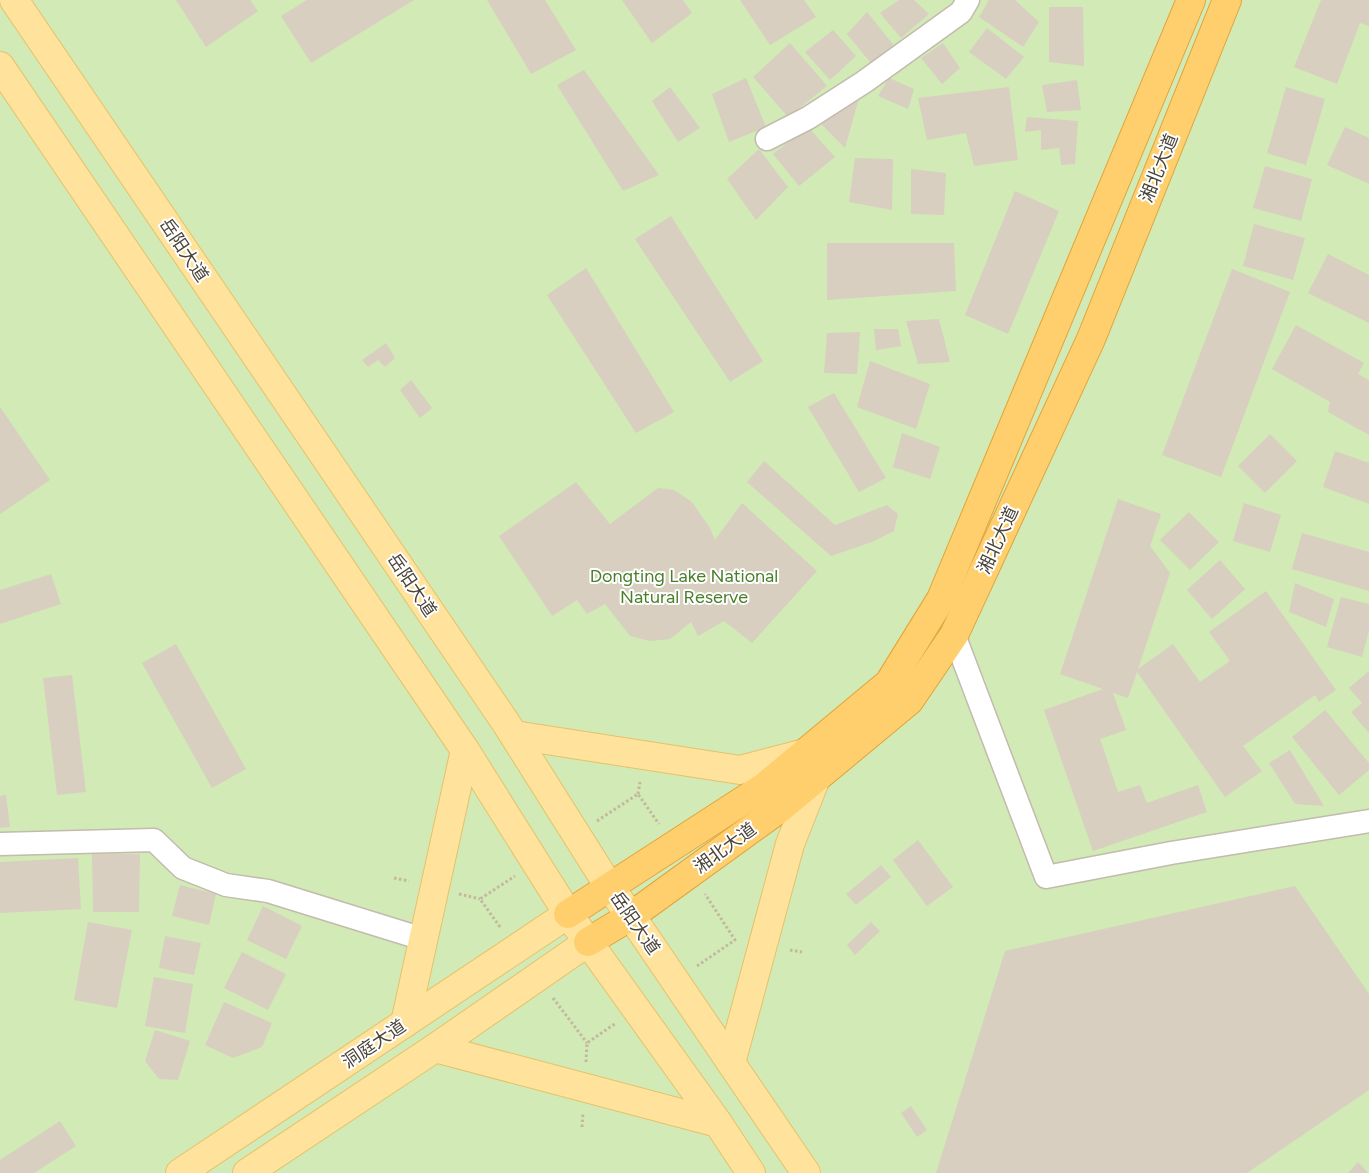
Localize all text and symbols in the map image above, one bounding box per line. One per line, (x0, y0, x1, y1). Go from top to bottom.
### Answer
street label: 湘北大道 (1135, 131, 1183, 205)
street label: 岳阳大道 (155, 214, 213, 286)
street label: 湘北大道 (973, 503, 1023, 577)
street label: 岳阳大道 (383, 549, 441, 621)
park label: Dongting Lake National Natural Reserve (590, 565, 778, 608)
street label: 湘北大道 (689, 818, 761, 878)
street label: 岳阳大道 (605, 887, 665, 959)
street label: 洞庭大道 (338, 1015, 410, 1073)

